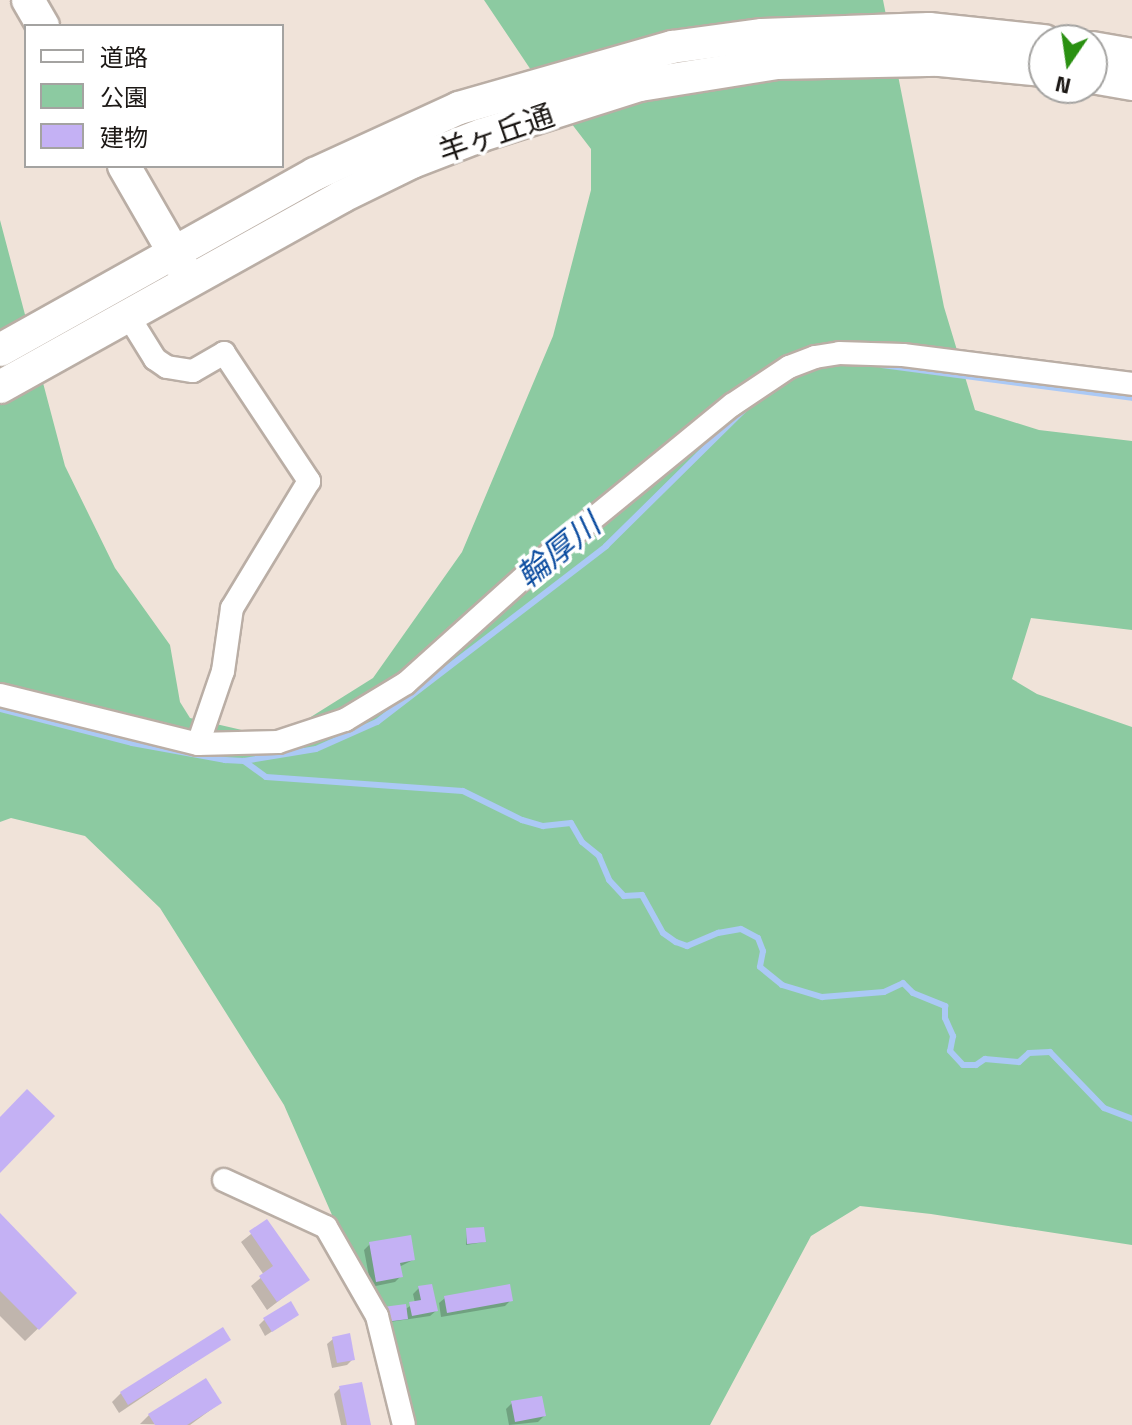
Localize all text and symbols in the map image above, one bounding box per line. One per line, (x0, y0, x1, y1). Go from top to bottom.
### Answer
legend (24, 24, 284, 168)
north arrow (1028, 24, 1108, 104)
text: 道路 (100, 39, 148, 75)
text: N (1052, 67, 1074, 104)
text: 公園 (100, 79, 148, 115)
street label: 羊ヶ丘通 (433, 96, 559, 170)
text: 建物 (100, 119, 148, 155)
water label: 輪厚川 (509, 505, 607, 595)

